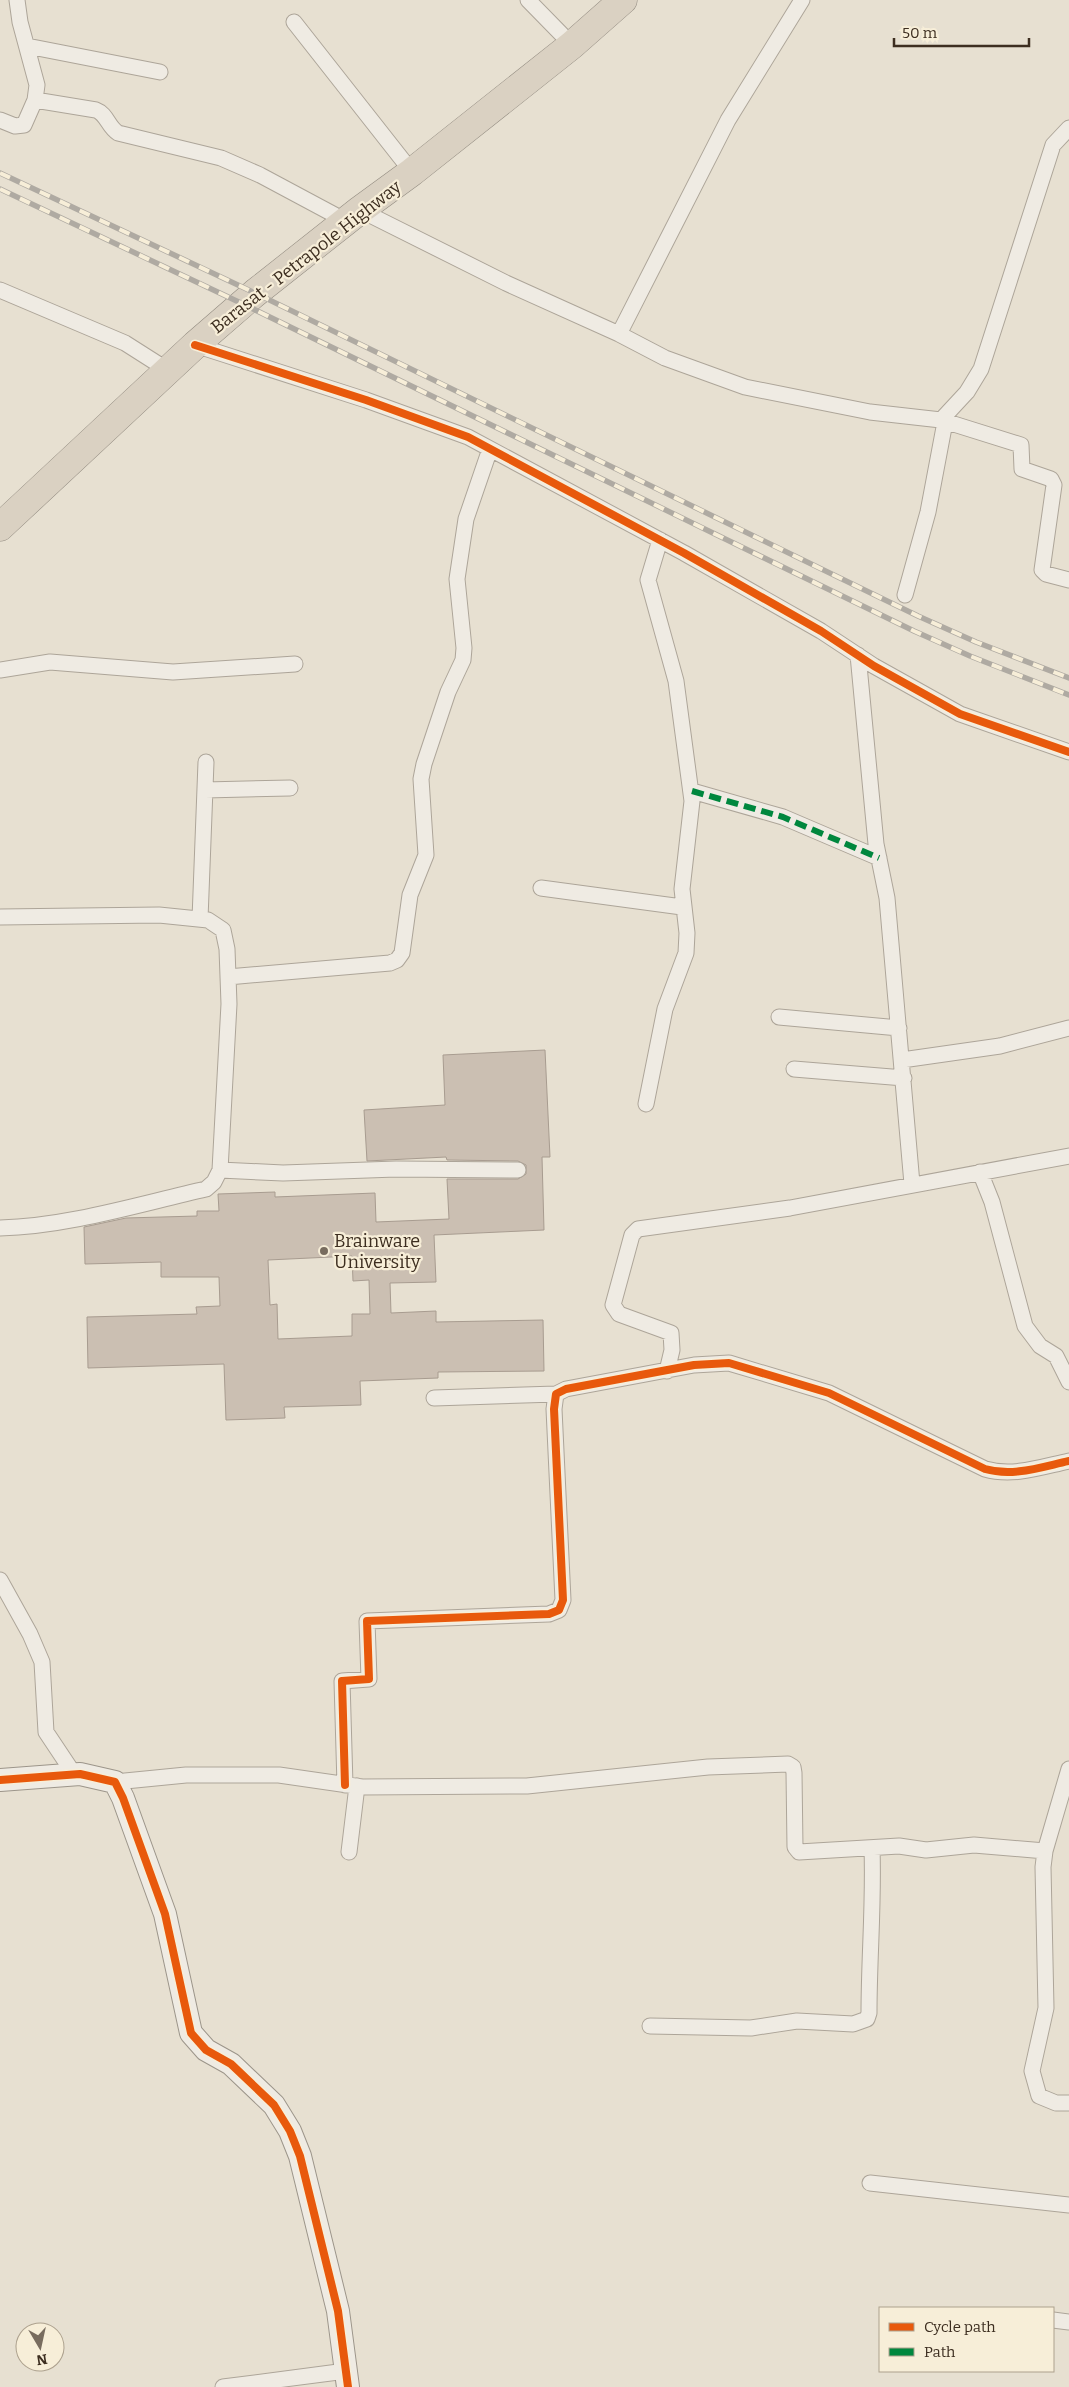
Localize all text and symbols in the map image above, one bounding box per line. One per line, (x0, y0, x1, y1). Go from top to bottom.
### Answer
scale bar (894, 15, 1029, 47)
text: 50 m (902, 24, 938, 42)
street label: Barasat - Petrapole Highway (206, 176, 406, 338)
place label: Brainware University (334, 1230, 421, 1273)
marker: Brainware University (318, 1245, 330, 1257)
legend (879, 2307, 1054, 2372)
text: Cycle path (924, 2318, 996, 2336)
north arrow (15, 2322, 65, 2372)
text: Path (924, 2343, 956, 2361)
text: N (35, 2350, 49, 2369)

